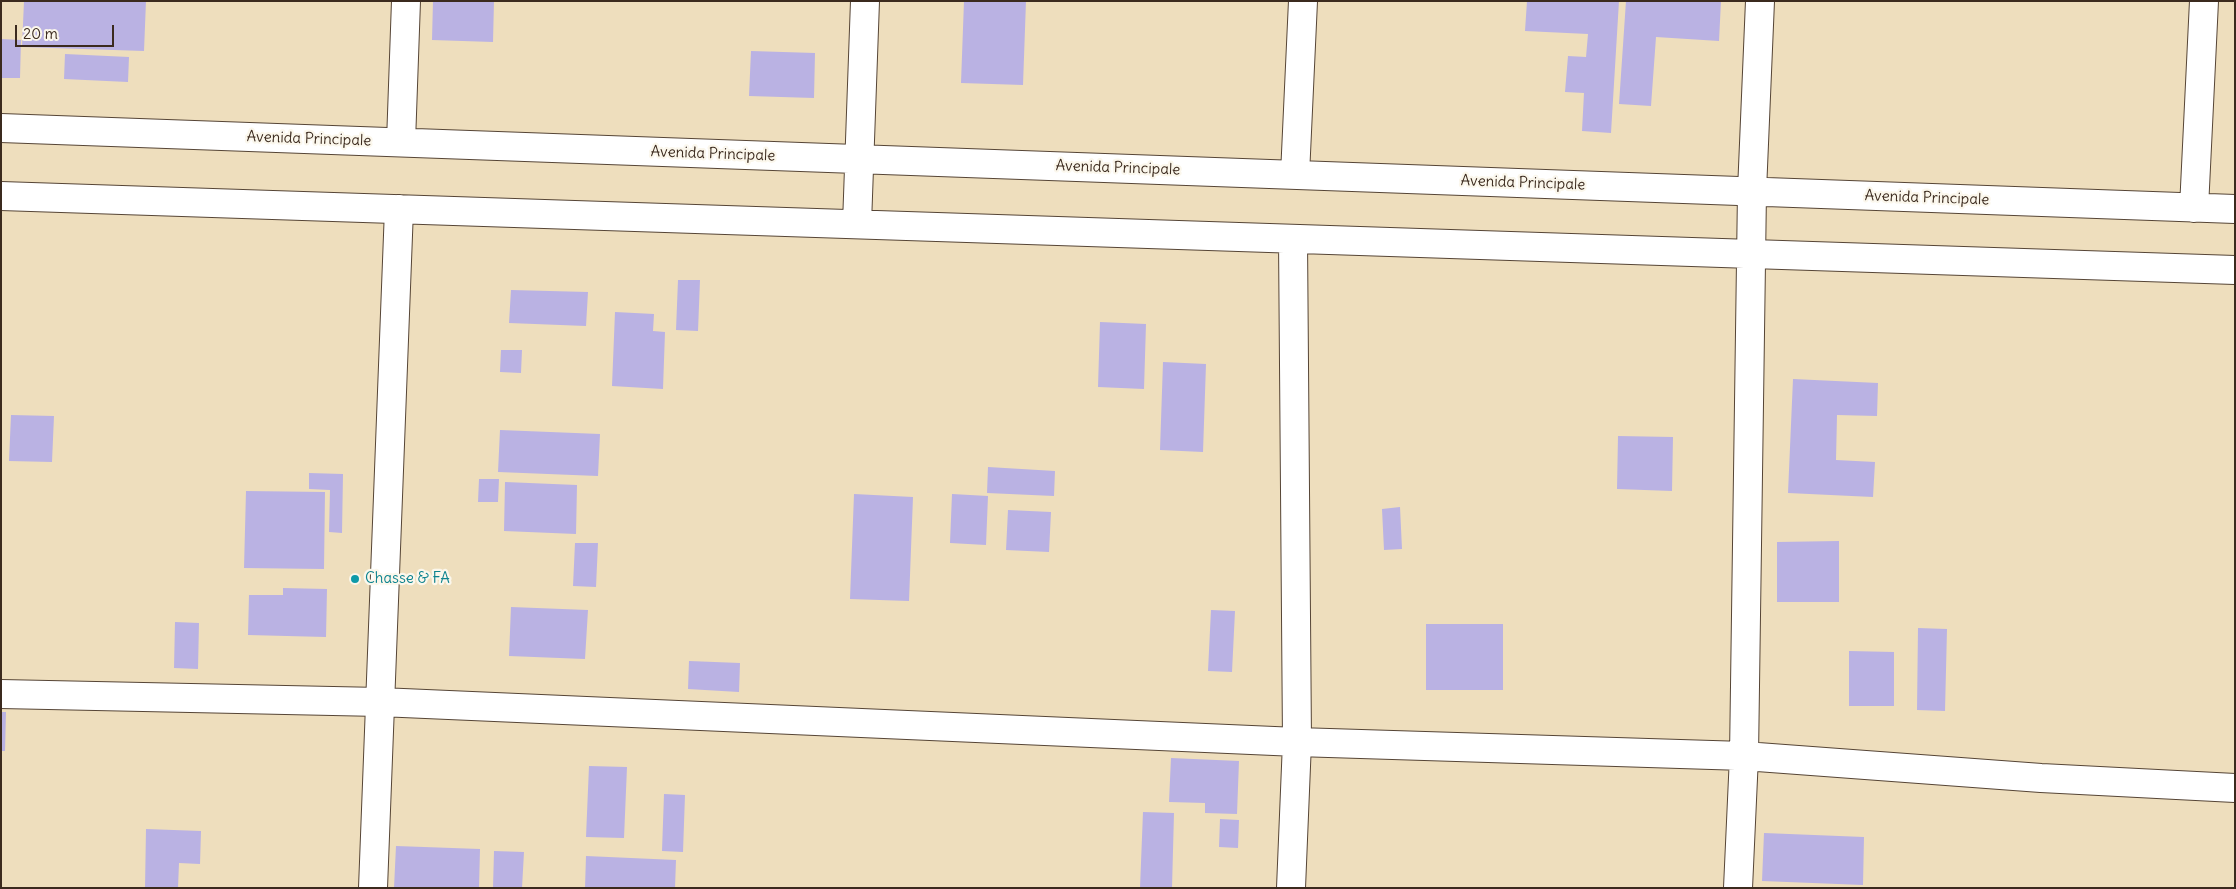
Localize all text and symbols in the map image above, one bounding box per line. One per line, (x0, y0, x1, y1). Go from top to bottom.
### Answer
scale bar (18, 15, 116, 47)
text: 20 m (23, 24, 58, 43)
street label: Avenida Principale (246, 128, 372, 150)
street label: Avenida Principale (650, 143, 776, 165)
street label: Avenida Principale (1055, 157, 1181, 179)
street label: Avenida Principale (1460, 172, 1586, 194)
street label: Avenida Principale (1864, 187, 1990, 209)
place label: Chasse & FA (365, 570, 450, 588)
marker: Chasse & FA (349, 573, 361, 585)

